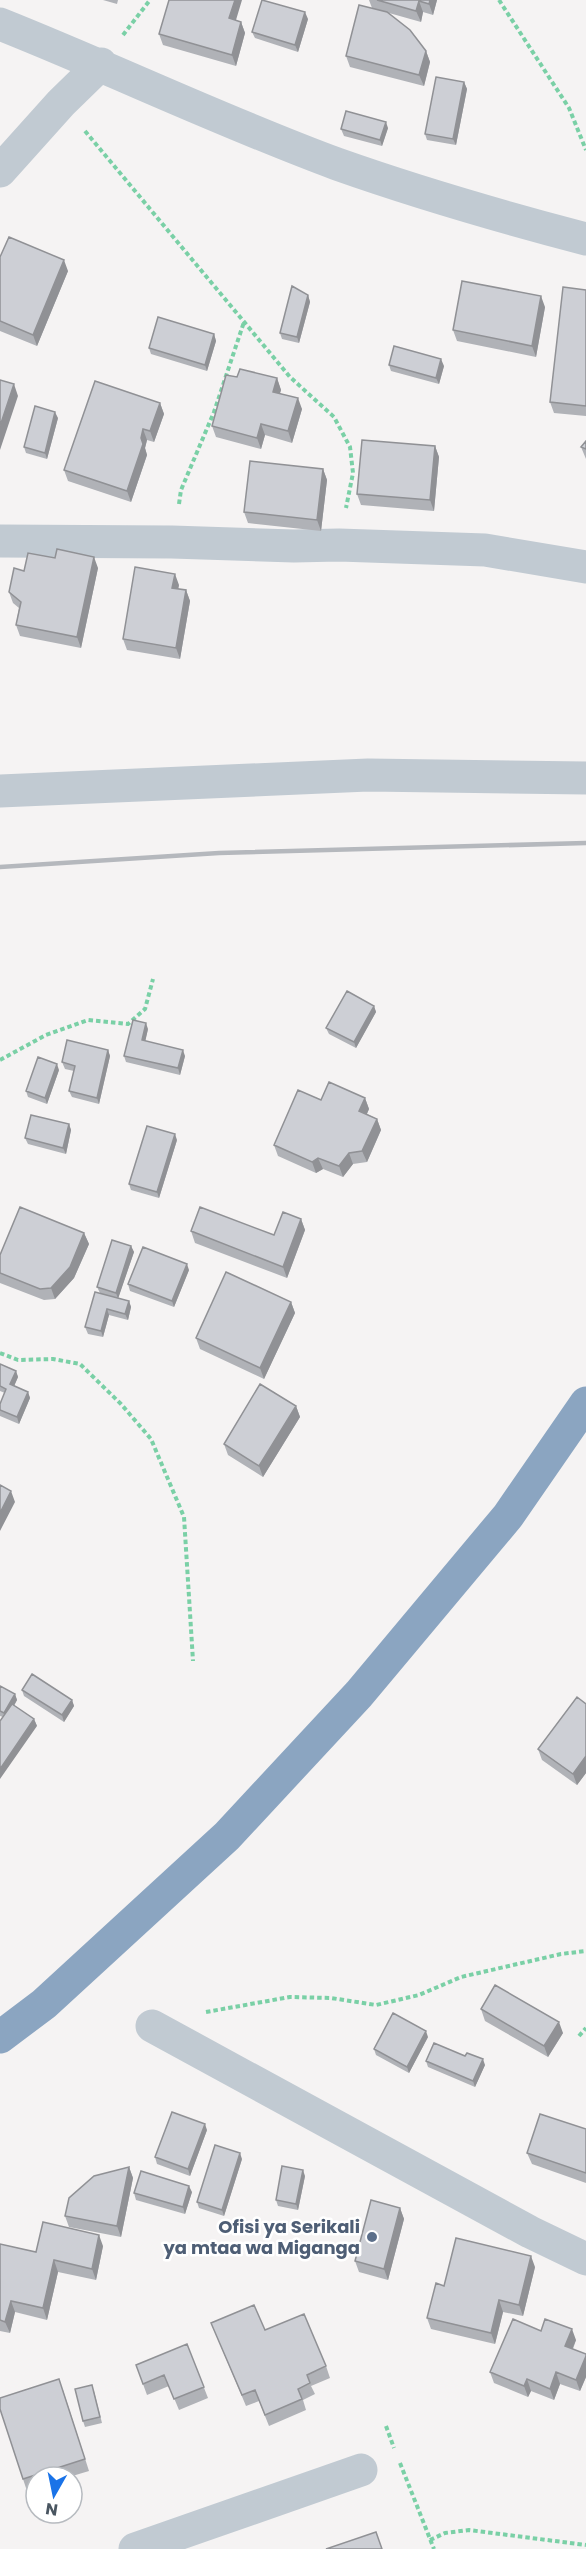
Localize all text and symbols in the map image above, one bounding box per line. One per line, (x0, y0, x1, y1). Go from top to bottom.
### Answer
place label: Ofisi ya Serikali ya mtaa wa Miganga (162, 2214, 360, 2260)
marker: Ofisi ya Serikali ya mtaa wa Miganga (365, 2230, 379, 2244)
north arrow (24, 2465, 84, 2525)
text: N (44, 2497, 59, 2522)

